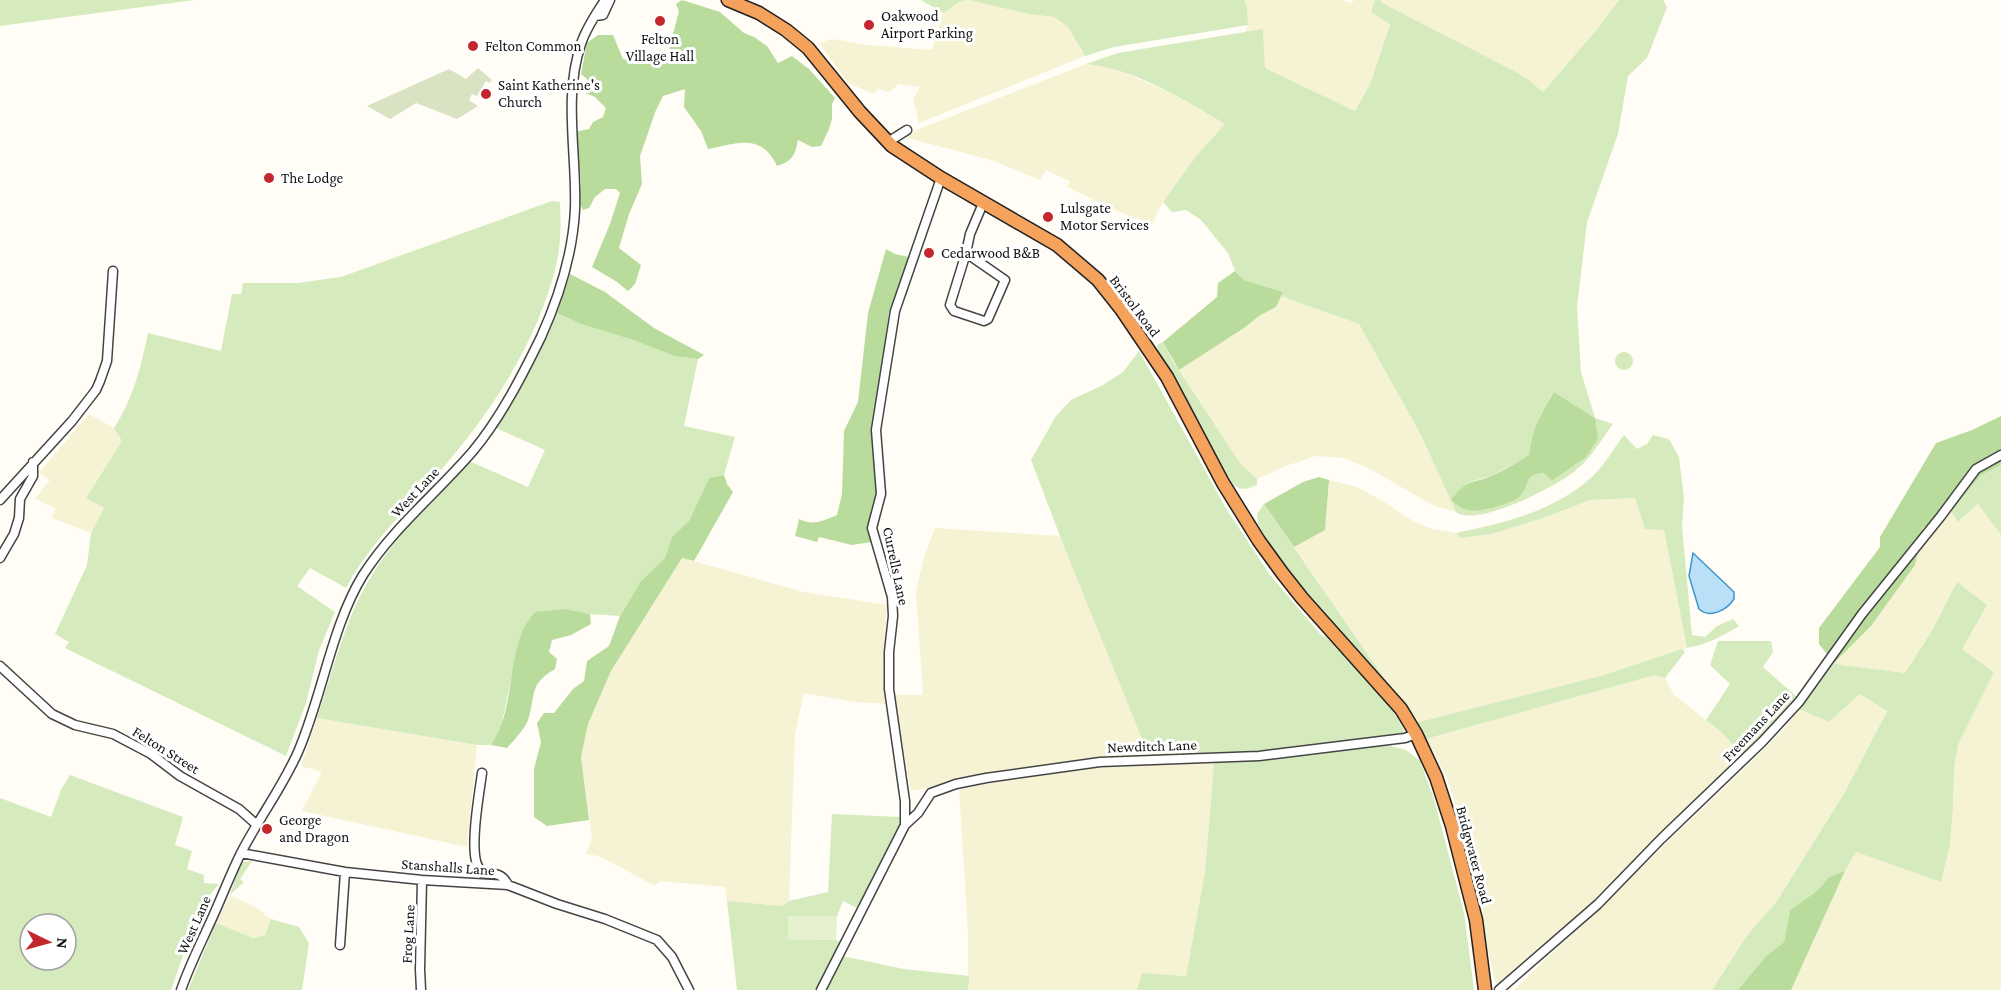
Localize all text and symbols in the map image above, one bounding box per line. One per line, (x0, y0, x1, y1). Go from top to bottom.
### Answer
place label: Oakwood Airport Parking (881, 8, 973, 42)
marker: Felton Village Hall (653, 14, 667, 28)
marker: Oakwood Airport Parking (862, 18, 876, 32)
place label: Felton Village Hall (626, 31, 694, 65)
place label: Felton Common (485, 38, 582, 54)
marker: Felton Common (466, 39, 480, 53)
place label: Saint Katherine's Church (498, 77, 600, 110)
marker: Saint Katherine's Church (479, 87, 493, 101)
place label: The Lodge (281, 170, 344, 187)
marker: The Lodge (262, 171, 276, 185)
place label: Lulsgate Motor Services (1060, 200, 1149, 233)
marker: Lulsgate Motor Services (1041, 210, 1055, 224)
place label: Cedarwood B&B (941, 245, 1040, 261)
marker: Cedarwood B&B (922, 246, 936, 260)
street label: Bristol Road (1107, 272, 1163, 340)
street label: West Lane (388, 463, 442, 520)
street label: Currells Lane (880, 526, 912, 607)
street label: Freemans Lane (1719, 687, 1793, 764)
street label: Felton Street (130, 723, 203, 777)
street label: Newditch Lane (1107, 736, 1198, 756)
street label: Bridgwater Road (1452, 804, 1495, 906)
place label: George and Dragon (279, 812, 349, 846)
marker: George and Dragon (260, 822, 274, 836)
street label: Stanshalls Lane (401, 856, 496, 878)
street label: West Lane (174, 893, 214, 957)
street label: Frog Lane (398, 904, 419, 964)
north arrow (18, 912, 78, 972)
text: N (53, 937, 71, 950)

